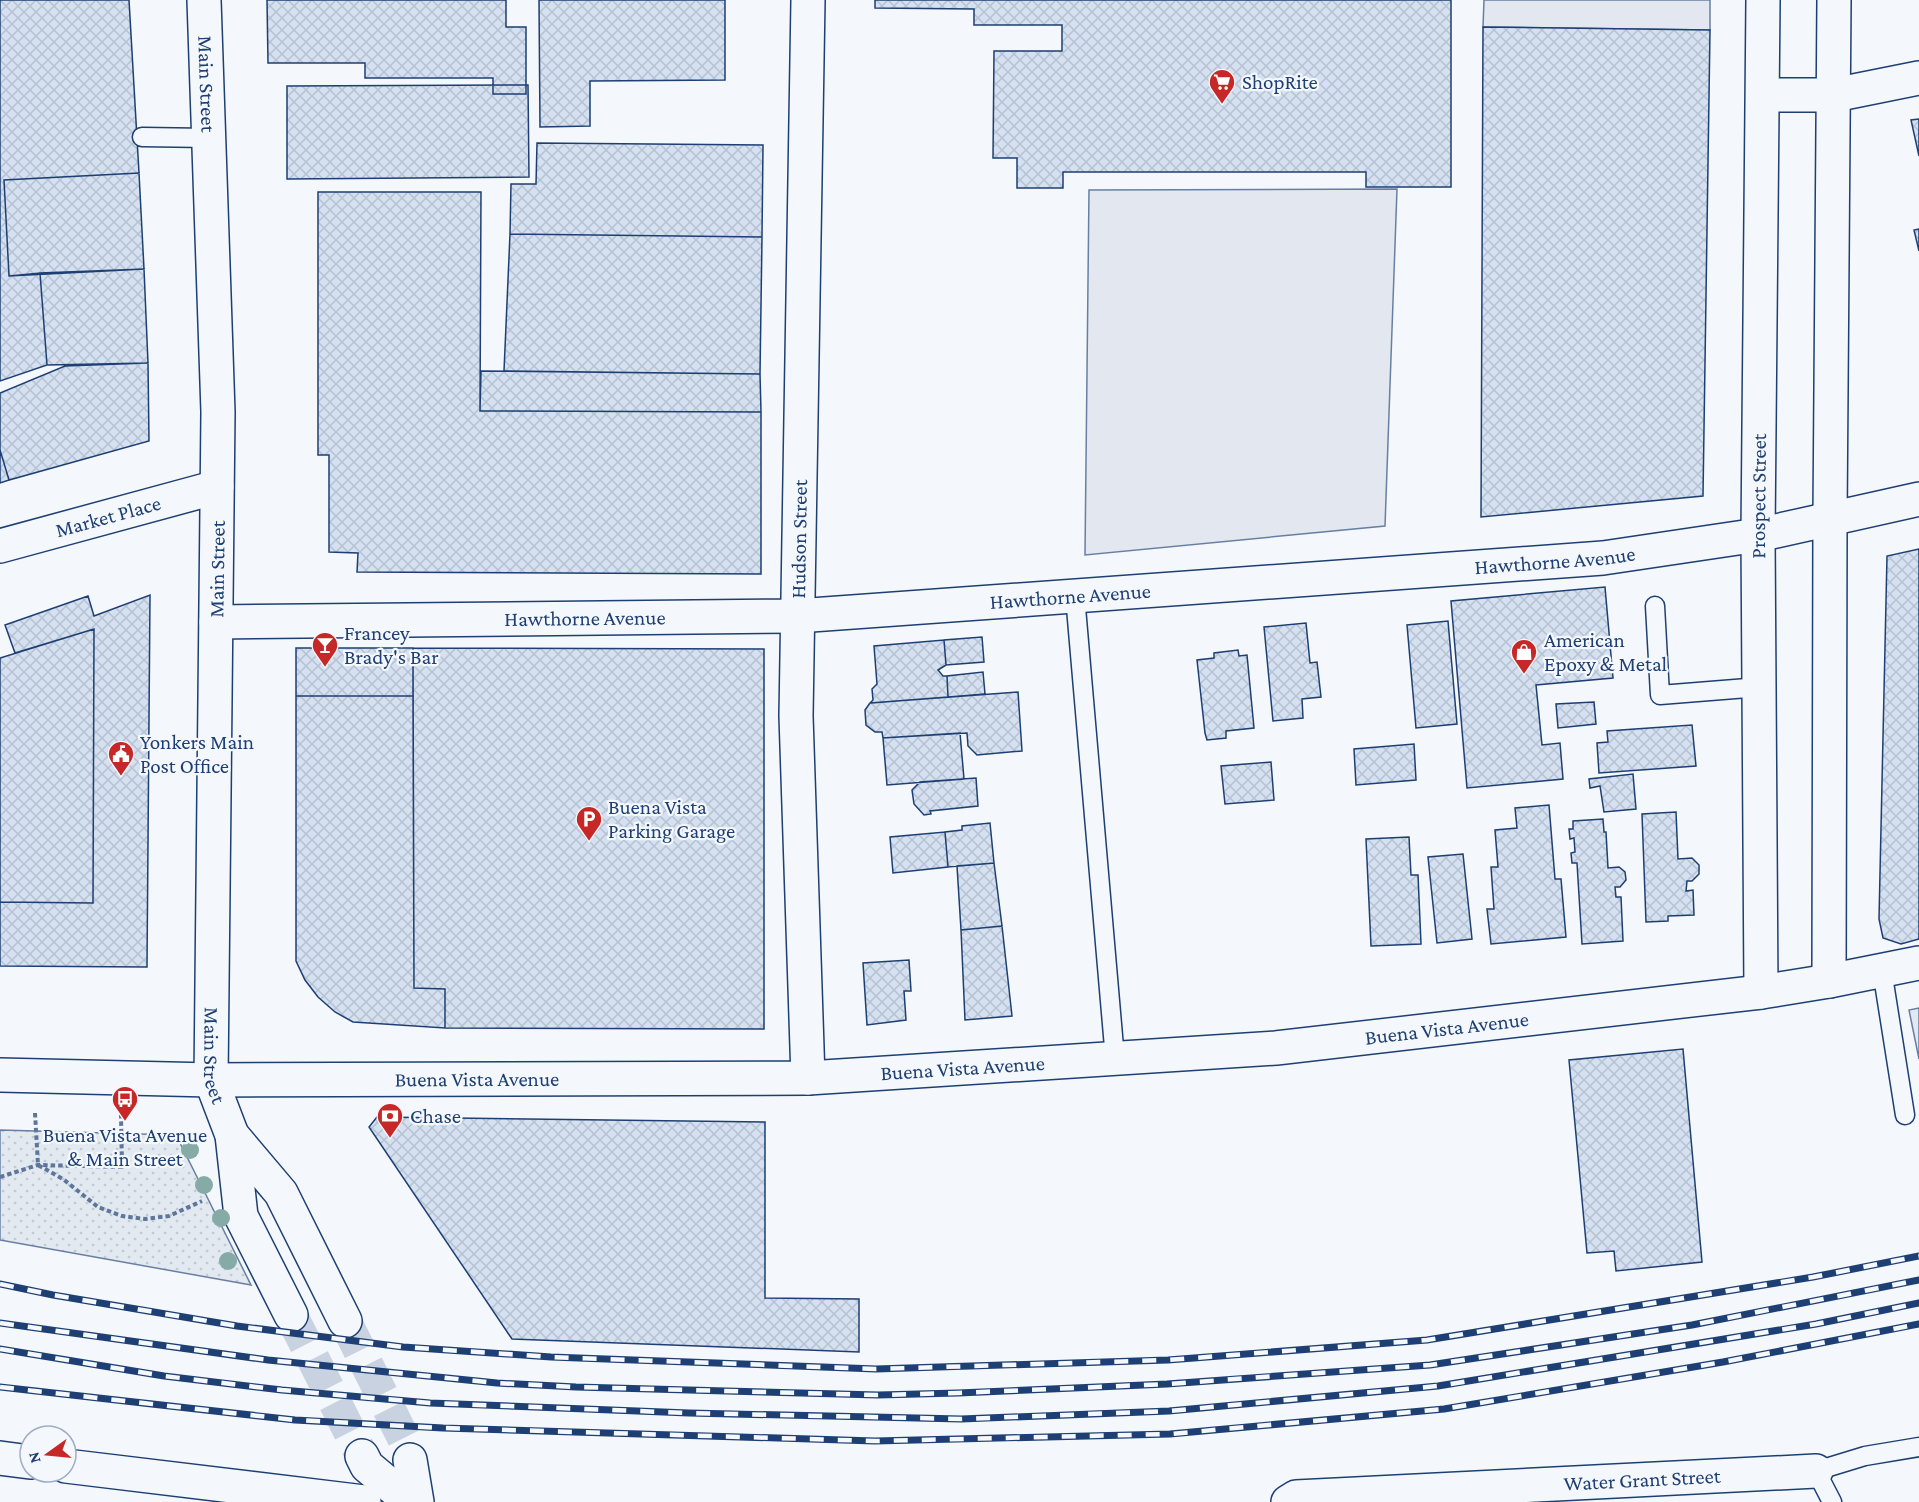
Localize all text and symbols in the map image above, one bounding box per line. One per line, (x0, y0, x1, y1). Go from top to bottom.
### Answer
street label: Main Street (193, 35, 221, 134)
supermarket icon: ShopRite (1207, 67, 1237, 105)
place label: ShopRite (1242, 70, 1318, 94)
street label: Prospect Street (1746, 432, 1771, 559)
street label: Hudson Street (786, 478, 812, 599)
street label: Market Place (53, 491, 163, 542)
street label: Main Street (204, 519, 230, 618)
street label: Hawthorne Avenue (1474, 541, 1637, 579)
street label: Hawthorne Avenue (989, 579, 1152, 614)
street label: Hawthorne Avenue (504, 605, 666, 631)
place label: Francey Brady's Bar (344, 621, 439, 669)
place label: American Epoxy & Metal (1544, 628, 1667, 676)
bar icon: Francey Brady's Bar (310, 630, 340, 668)
shop icon: American Epoxy & Metal (1509, 637, 1539, 675)
place label: Yonkers Main Post Office (140, 730, 254, 778)
public building icon: Yonkers Main Post Office (106, 739, 136, 777)
place label: Buena Vista Parking Garage (608, 795, 735, 843)
parking icon: Buena Vista Parking Garage (574, 804, 604, 842)
street label: Main Street (199, 1007, 231, 1108)
street label: Buena Vista Avenue (1364, 1007, 1530, 1050)
street label: Buena Vista Avenue (880, 1051, 1046, 1085)
street label: Buena Vista Avenue (395, 1067, 559, 1091)
bus stop icon: Buena Vista Avenue & Main Street (110, 1084, 140, 1122)
bank icon: Chase (375, 1101, 405, 1139)
place label: Chase (410, 1104, 461, 1128)
place label: Buena Vista Avenue & Main Street (43, 1123, 207, 1171)
north arrow (18, 1424, 78, 1484)
text: N (24, 1450, 44, 1465)
street label: Water Grant Street (1563, 1464, 1722, 1496)

